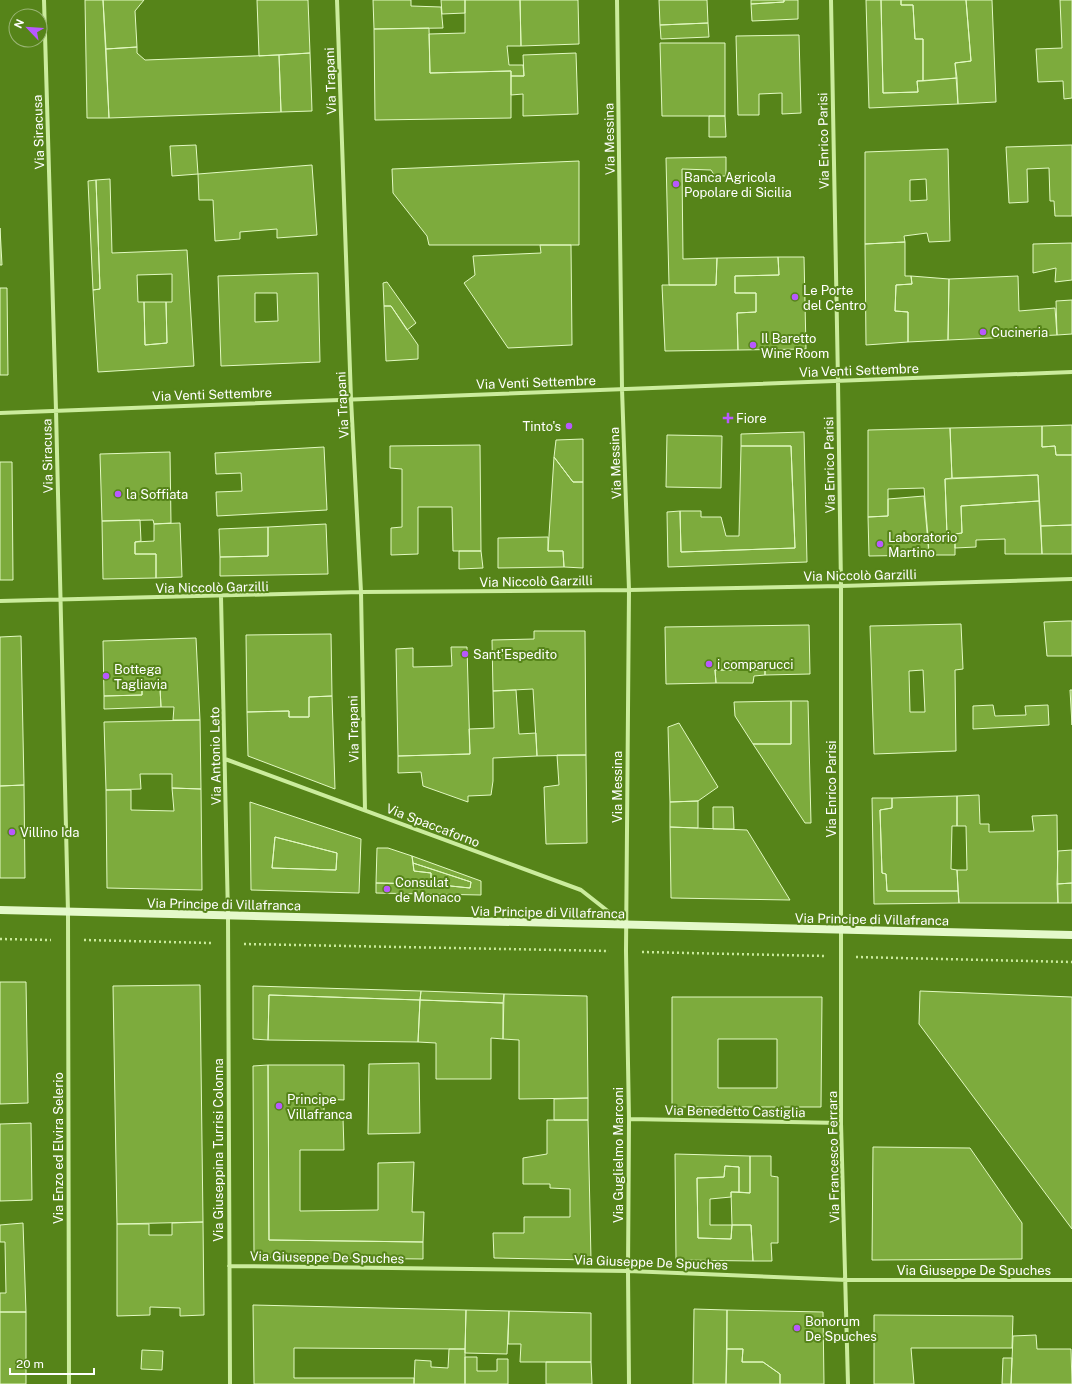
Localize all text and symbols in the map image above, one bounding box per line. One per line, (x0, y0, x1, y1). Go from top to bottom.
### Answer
north arrow (8, 8, 48, 48)
text: N (12, 17, 26, 30)
street label: Via Trapani (322, 47, 339, 115)
street label: Via Enrico Parisi (815, 92, 832, 190)
street label: Via Siracusa (30, 94, 47, 170)
street label: Via Messina (601, 103, 618, 175)
place label: Banca Agricola Popolare di Sicilia (684, 170, 792, 200)
marker: Banca Agricola Popolare di Sicilia (671, 179, 681, 189)
place label: Le Porte del Centro (803, 283, 866, 313)
marker: Le Porte del Centro (790, 292, 800, 302)
place label: Cucineria (991, 325, 1048, 340)
marker: Cucineria (978, 327, 988, 337)
place label: Il Baretto Wine Room (761, 331, 829, 361)
marker: Il Baretto Wine Room (748, 340, 758, 350)
street label: Via Venti Settembre (799, 361, 919, 380)
street label: Via Trapani (333, 371, 352, 439)
street label: Via Venti Settembre (476, 373, 596, 392)
street label: Via Venti Settembre (152, 385, 272, 404)
place label: Fiore (736, 411, 767, 426)
marker: Fiore (723, 413, 733, 423)
street label: Via Enrico Parisi (821, 416, 838, 514)
street label: Via Siracusa (39, 418, 56, 493)
place label: Tinto's (523, 419, 561, 434)
marker: Tinto's (564, 421, 574, 431)
street label: Via Messina (607, 427, 624, 499)
place label: la Soffiata (126, 487, 188, 502)
marker: la Soffiata (113, 489, 123, 499)
place label: Laboratorio Martino (888, 530, 957, 560)
marker: Laboratorio Martino (875, 539, 885, 549)
street label: Via Niccolò Garzilli (803, 567, 917, 584)
street label: Via Niccolò Garzilli (479, 573, 593, 590)
street label: Via Niccolò Garzilli (155, 579, 269, 596)
place label: Sant'Espedito (473, 647, 557, 662)
marker: Sant'Espedito (460, 649, 470, 659)
place label: i comparucci (717, 657, 794, 672)
marker: i comparucci (704, 659, 714, 669)
place label: Bottega Tagliavia (114, 662, 167, 692)
marker: Bottega Tagliavia (101, 671, 111, 681)
street label: Via Trapani (345, 695, 362, 763)
street label: Via Antonio Leto (207, 707, 224, 805)
street label: Via Enrico Parisi (824, 741, 839, 837)
street label: Via Messina (610, 751, 625, 823)
street label: Via Spaccaforno (384, 801, 482, 850)
place label: Villino Ida (20, 825, 79, 840)
marker: Villino Ida (7, 827, 17, 837)
place label: Consulat de Monaco (395, 875, 461, 905)
marker: Consulat de Monaco (382, 884, 392, 894)
street label: Via Principe di Villafranca (147, 896, 301, 913)
street label: Via Principe di Villafranca (471, 904, 625, 921)
street label: Via Principe di Villafranca (795, 911, 949, 928)
street label: Via Giuseppina Turrisi Colonna (211, 1058, 226, 1242)
street label: Via Enzo ed Elvira Selerio (51, 1072, 66, 1224)
street label: Via Guglielmo Marconi (611, 1087, 626, 1223)
street label: Via Francesco Ferrara (825, 1091, 842, 1223)
place label: Principe Villafranca (287, 1092, 353, 1122)
marker: Principe Villafranca (274, 1101, 284, 1111)
street label: Via Benedetto Castiglia (664, 1103, 806, 1120)
street label: Via Giuseppe De Spuches (250, 1249, 404, 1266)
street label: Via Giuseppe De Spuches (574, 1252, 728, 1273)
street label: Via Giuseppe De Spuches (897, 1263, 1051, 1278)
place label: Bonorum De Spuches (805, 1314, 877, 1344)
marker: Bonorum De Spuches (792, 1323, 802, 1333)
scale bar (10, 1350, 94, 1376)
text: 20 m (16, 1357, 44, 1371)

